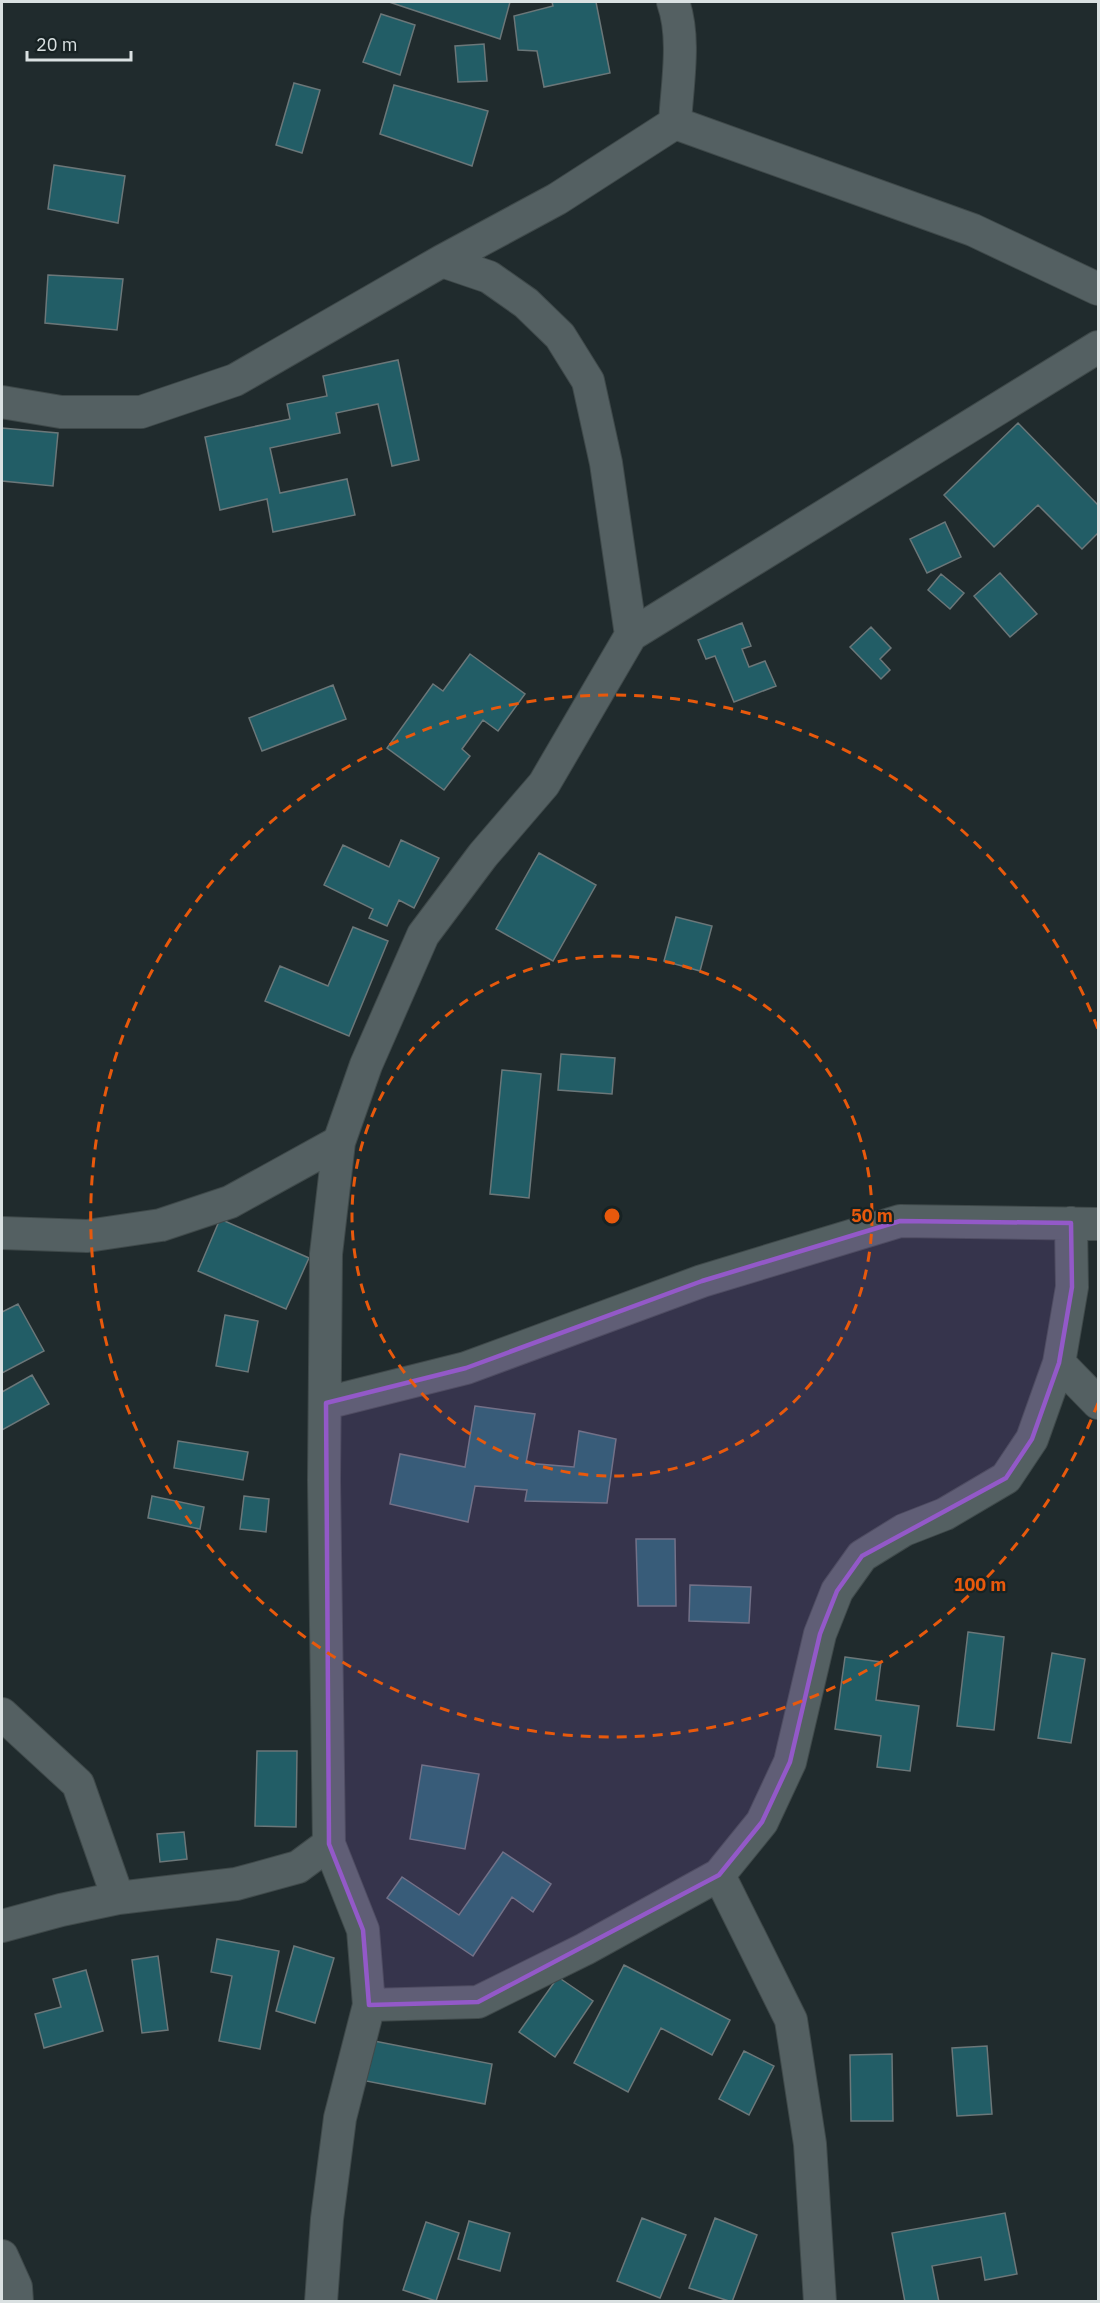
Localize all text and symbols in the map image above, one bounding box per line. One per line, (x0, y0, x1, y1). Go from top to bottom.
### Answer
scale bar (27, 24, 130, 62)
text: 20 m (36, 33, 78, 56)
text: 50 m (851, 1204, 893, 1227)
centre of rings (602, 1206, 622, 1226)
text: 100 m (954, 1573, 1006, 1596)

